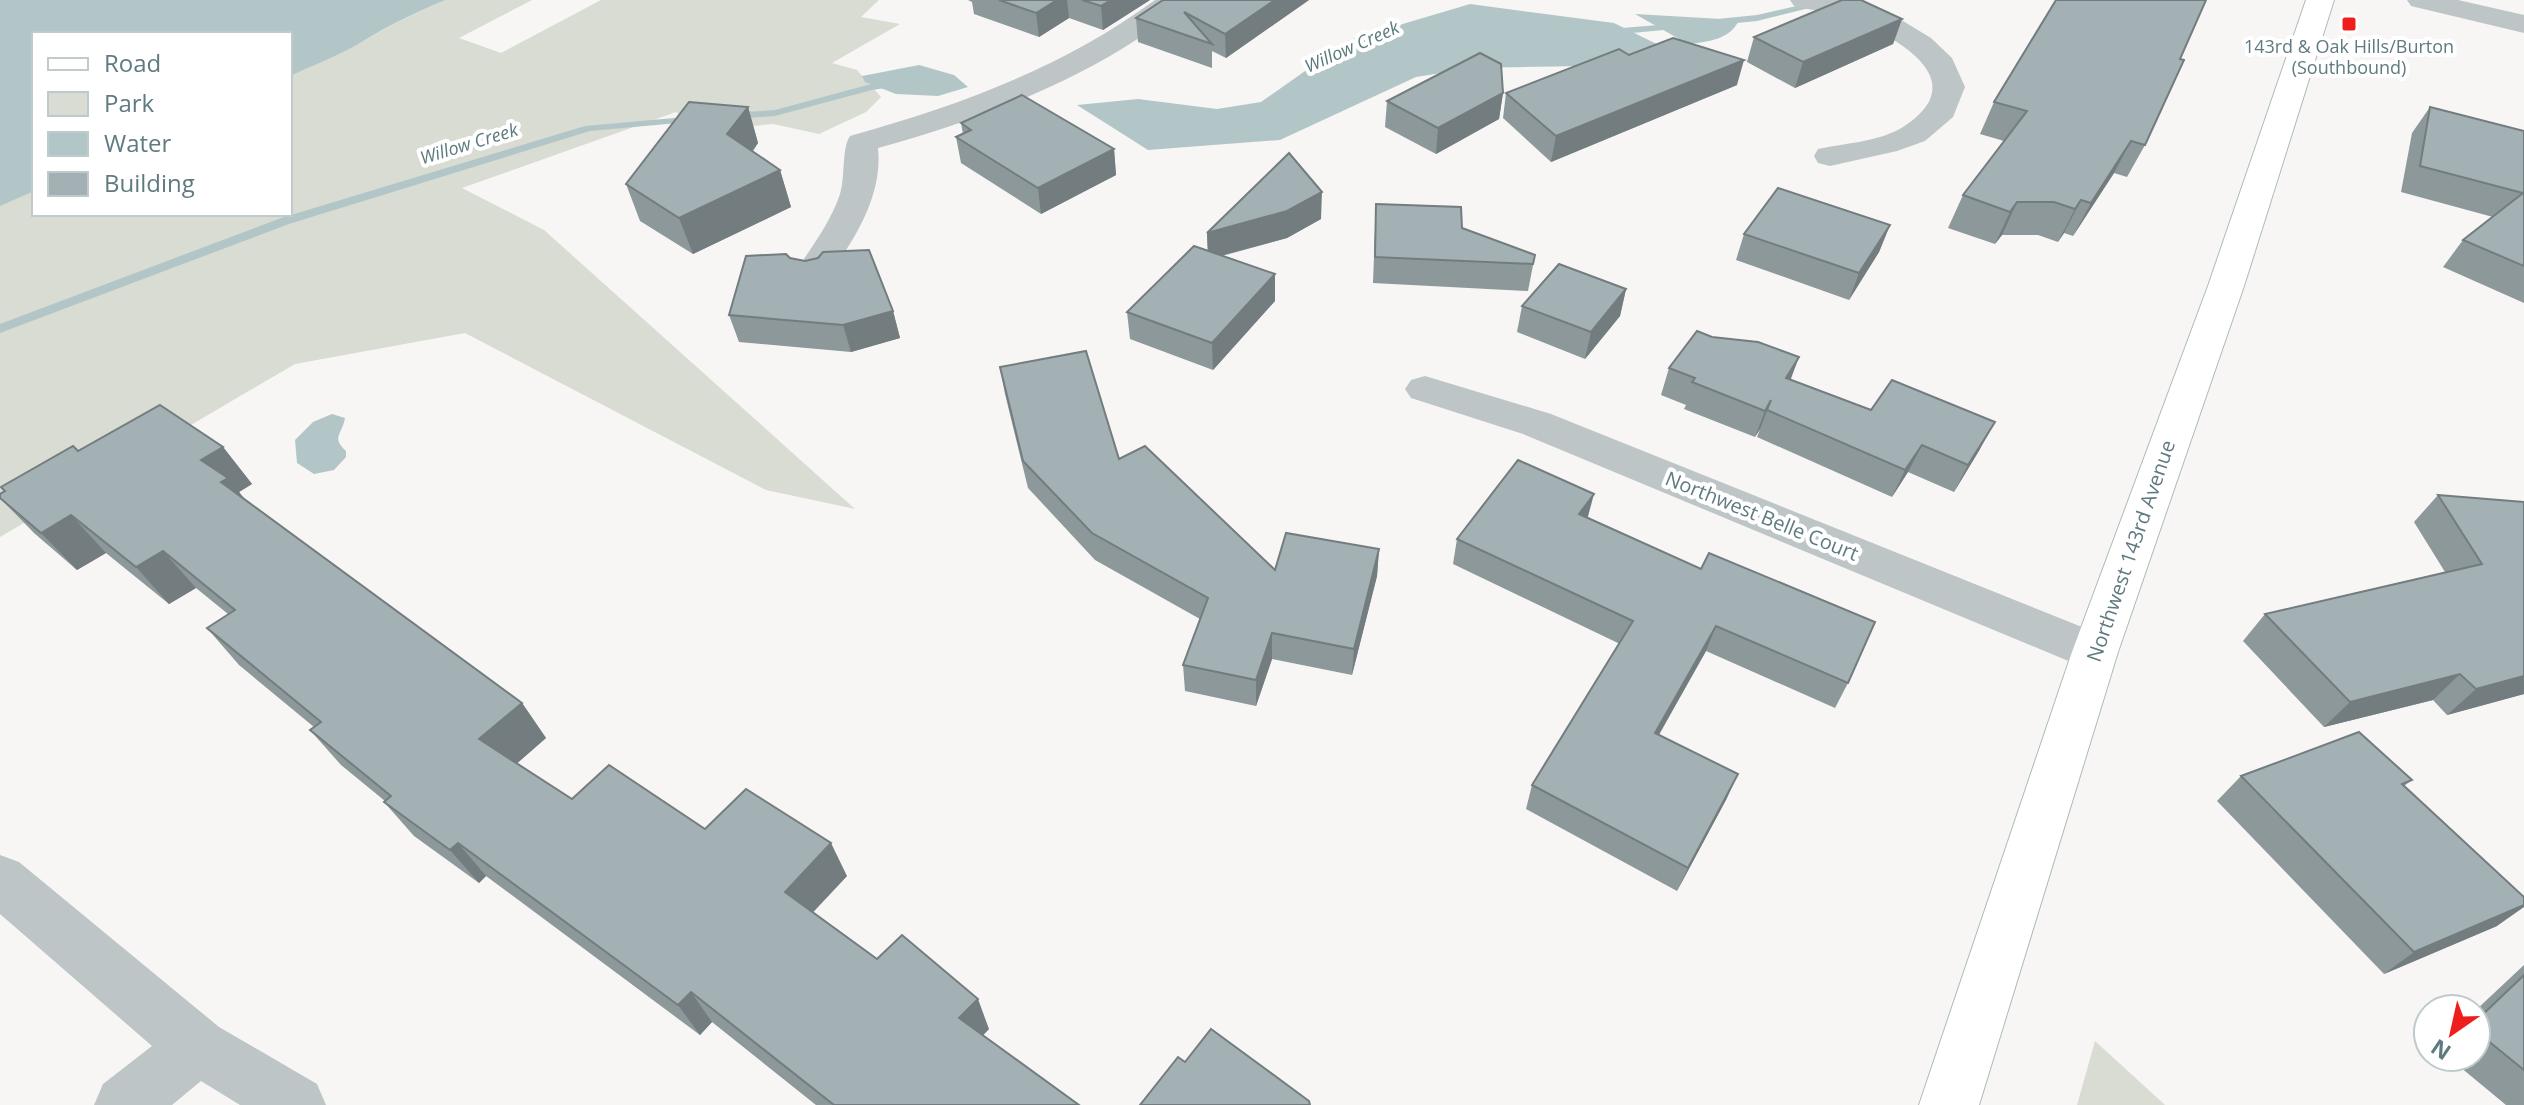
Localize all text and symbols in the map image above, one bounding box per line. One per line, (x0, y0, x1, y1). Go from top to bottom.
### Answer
water label: Willow Creek (1301, 14, 1404, 78)
marker: 143rd & Oak Hills/Burton (Southbound) (2340, 15, 2358, 33)
legend (32, 32, 292, 216)
place label: 143rd & Oak Hills/Burton (Southbound) (2244, 34, 2454, 79)
text: Road (104, 46, 161, 79)
text: Park (104, 86, 155, 119)
water label: Willow Creek (417, 116, 522, 169)
text: Water (104, 126, 172, 159)
text: Building (104, 166, 195, 199)
street label: Northwest 143rd Avenue (2080, 436, 2181, 665)
street label: Northwest Belle Court (1662, 464, 1863, 567)
north arrow (2412, 993, 2492, 1073)
text: N (2424, 1033, 2456, 1068)

